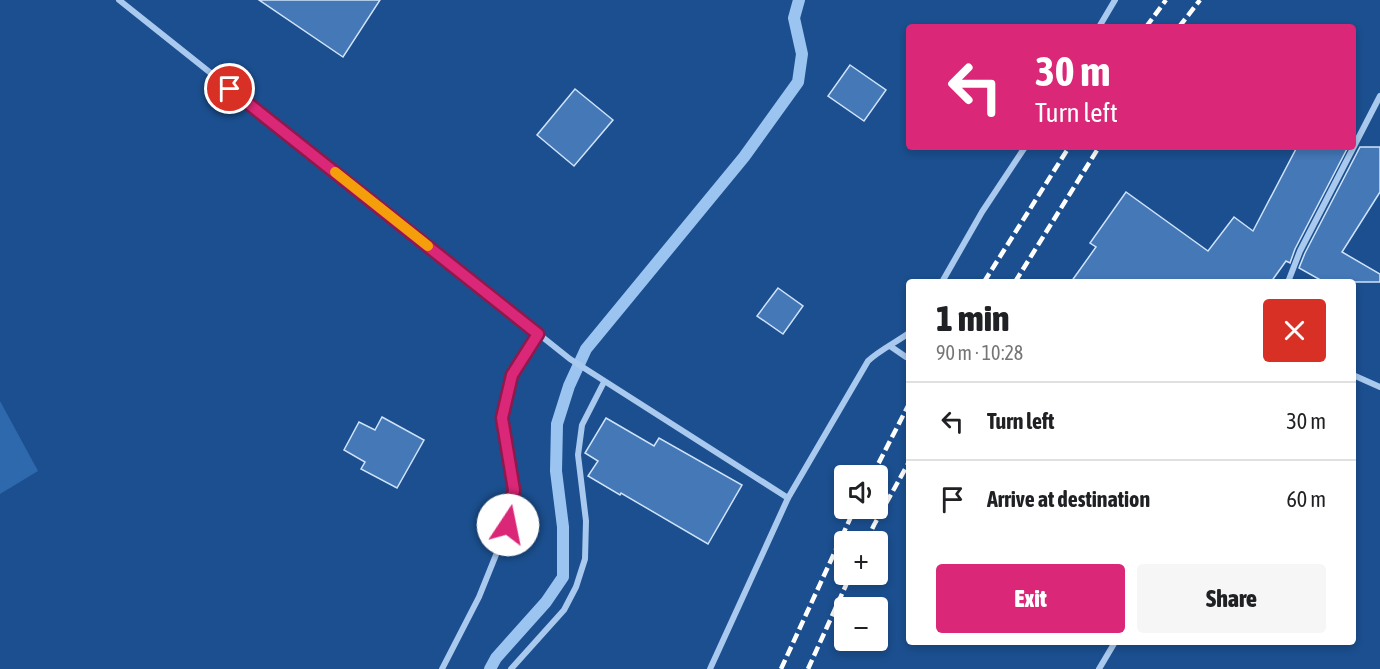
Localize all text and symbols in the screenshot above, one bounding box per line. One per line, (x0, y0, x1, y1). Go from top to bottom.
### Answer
text: 30 m (1035, 47, 1110, 95)
icon: left (936, 48, 1014, 126)
pin (204, 63, 255, 114)
icon: arrive (213, 72, 246, 105)
text: Turn left (1035, 97, 1118, 128)
text: 1 min (936, 297, 1010, 339)
button: close (1263, 299, 1326, 362)
text: 90 m · 10:28 (936, 341, 1023, 364)
icon: left (936, 405, 969, 438)
text: Turn left (987, 408, 1054, 434)
text: 30 m (1286, 408, 1326, 434)
map controls (834, 465, 888, 651)
button: sound (834, 465, 888, 519)
icon: arrive (936, 483, 969, 516)
text: Arrive at destination (987, 486, 1150, 512)
text: 60 m (1286, 486, 1326, 512)
position arrow (476, 493, 540, 557)
button: + (834, 531, 888, 585)
button: Exit (936, 564, 1125, 633)
button: Share (1137, 564, 1326, 633)
button: − (834, 597, 888, 651)

